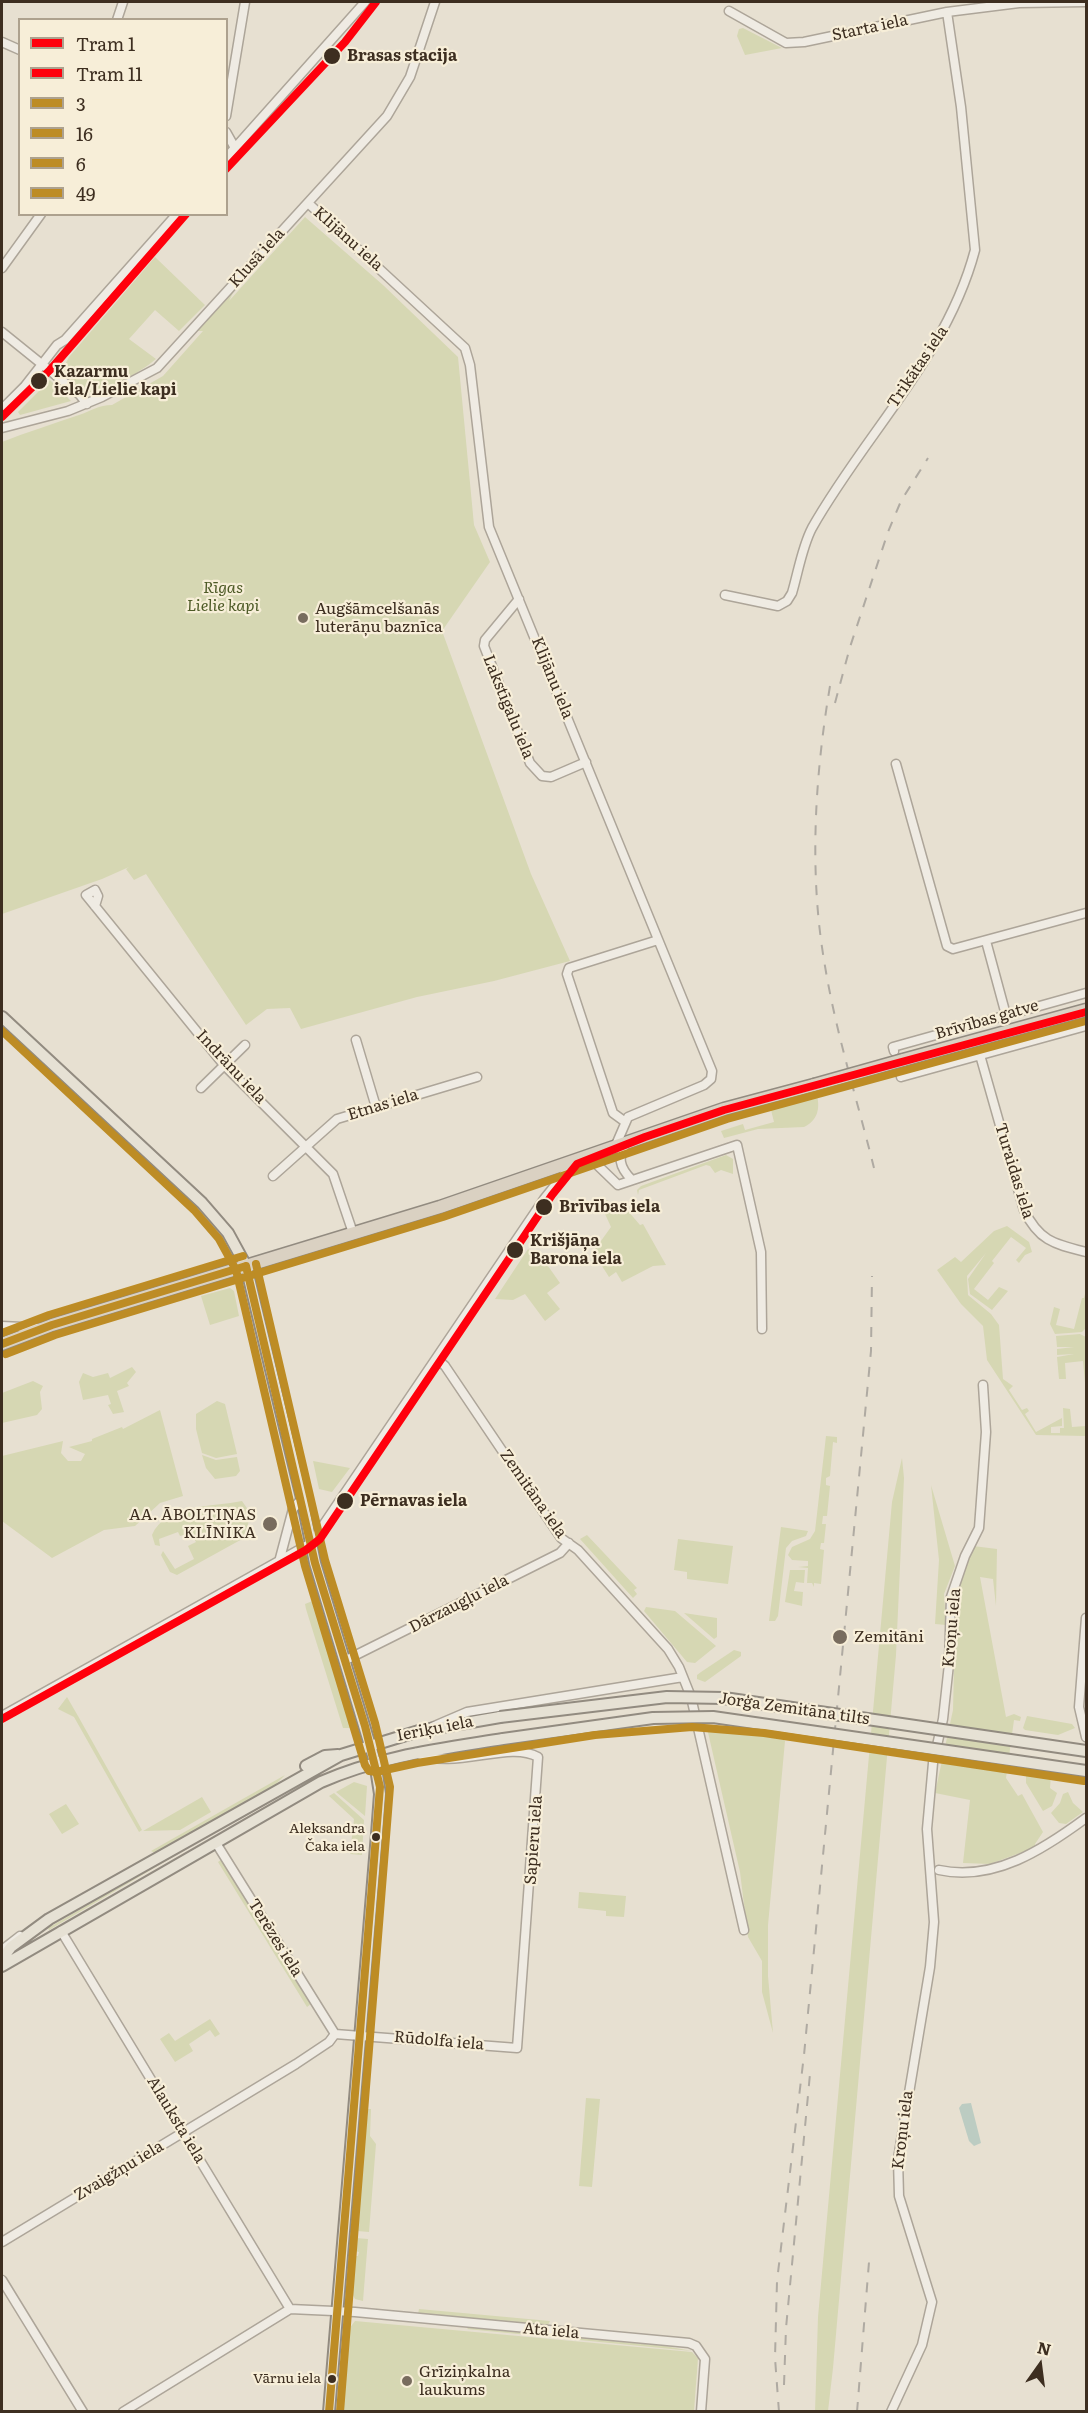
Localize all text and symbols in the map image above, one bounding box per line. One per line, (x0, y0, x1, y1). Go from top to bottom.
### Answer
street label: Starta iela (830, 11, 910, 45)
legend (18, 18, 228, 216)
text: Tram 1 (76, 30, 135, 57)
marker: Brasas stacija (322, 46, 342, 66)
place label: Brasas stacija (347, 46, 457, 66)
text: Tram 11 (76, 60, 143, 87)
text: 3 (76, 90, 86, 117)
text: 16 (76, 120, 93, 147)
text: 6 (76, 150, 86, 177)
text: 49 (76, 180, 95, 207)
street label: Klijānu iela (309, 203, 387, 275)
street label: Klusā iela (225, 224, 289, 292)
street label: Trikātas iela (884, 322, 952, 412)
place label: Kazarmu iela/Lielie kapi (54, 362, 177, 400)
marker: Kazarmu iela/Lielie kapi (29, 371, 49, 391)
park label: Rīgas Lielie kapi (187, 578, 259, 616)
place label: Augšāmcelšanās luterāņu baznīca (315, 599, 443, 637)
marker: Augšāmcelšanās luterāņu baznīca (296, 611, 310, 625)
street label: Klijānu iela (527, 634, 577, 722)
street label: Lakstīgalu iela (478, 652, 538, 762)
street label: Brīvības gatve (933, 996, 1041, 1044)
street label: Indrānu iela (192, 1026, 270, 1108)
street label: Etnas iela (345, 1085, 421, 1125)
street label: Turaidas iela (990, 1121, 1038, 1221)
marker: Brīvības iela (534, 1197, 554, 1217)
place label: Brīvības iela (559, 1197, 660, 1217)
place label: Krišjāņa Barona iela (530, 1231, 622, 1269)
marker: Krišjāņa Barona iela (505, 1240, 525, 1260)
street label: Zemitāna iela (495, 1446, 571, 1542)
marker: Pērnavas iela (335, 1491, 355, 1511)
place label: Pērnavas iela (360, 1491, 467, 1511)
place label: AA. ĀBOLTIŅAS KLĪNIKA (129, 1505, 256, 1543)
marker: AA. ĀBOLTIŅAS KLĪNIKA (261, 1515, 279, 1533)
street label: Dārzaugļu iela (406, 1571, 512, 1637)
street label: Kroņu iela (939, 1588, 965, 1668)
place label: Zemitāni (854, 1627, 924, 1647)
marker: Zemitāni (831, 1628, 849, 1646)
street label: Jorģa Zemitāna tilts (717, 1689, 871, 1729)
street label: Ieriķu iela (395, 1712, 475, 1746)
street label: Sapieru iela (521, 1795, 547, 1885)
place label: Aleksandra Čaka iela (289, 1821, 365, 1853)
marker: Aleksandra Čaka iela (370, 1831, 382, 1843)
street label: Terēzes iela (244, 1896, 306, 1980)
street label: Rūdolfa iela (393, 2027, 485, 2055)
street label: Alauksta iela (143, 2073, 209, 2167)
street label: Kroņu iela (889, 2089, 917, 2171)
street label: Zvaigžņu iela (71, 2137, 167, 2205)
street label: Ata iela (522, 2319, 580, 2343)
text: N (1035, 2334, 1054, 2361)
north arrow (1010, 2335, 1070, 2395)
place label: Grīziņkalna laukums (419, 2362, 510, 2400)
place label: Vārnu iela (253, 2371, 321, 2387)
marker: Vārnu iela (326, 2373, 338, 2385)
marker: Grīziņkalna laukums (400, 2374, 414, 2388)

